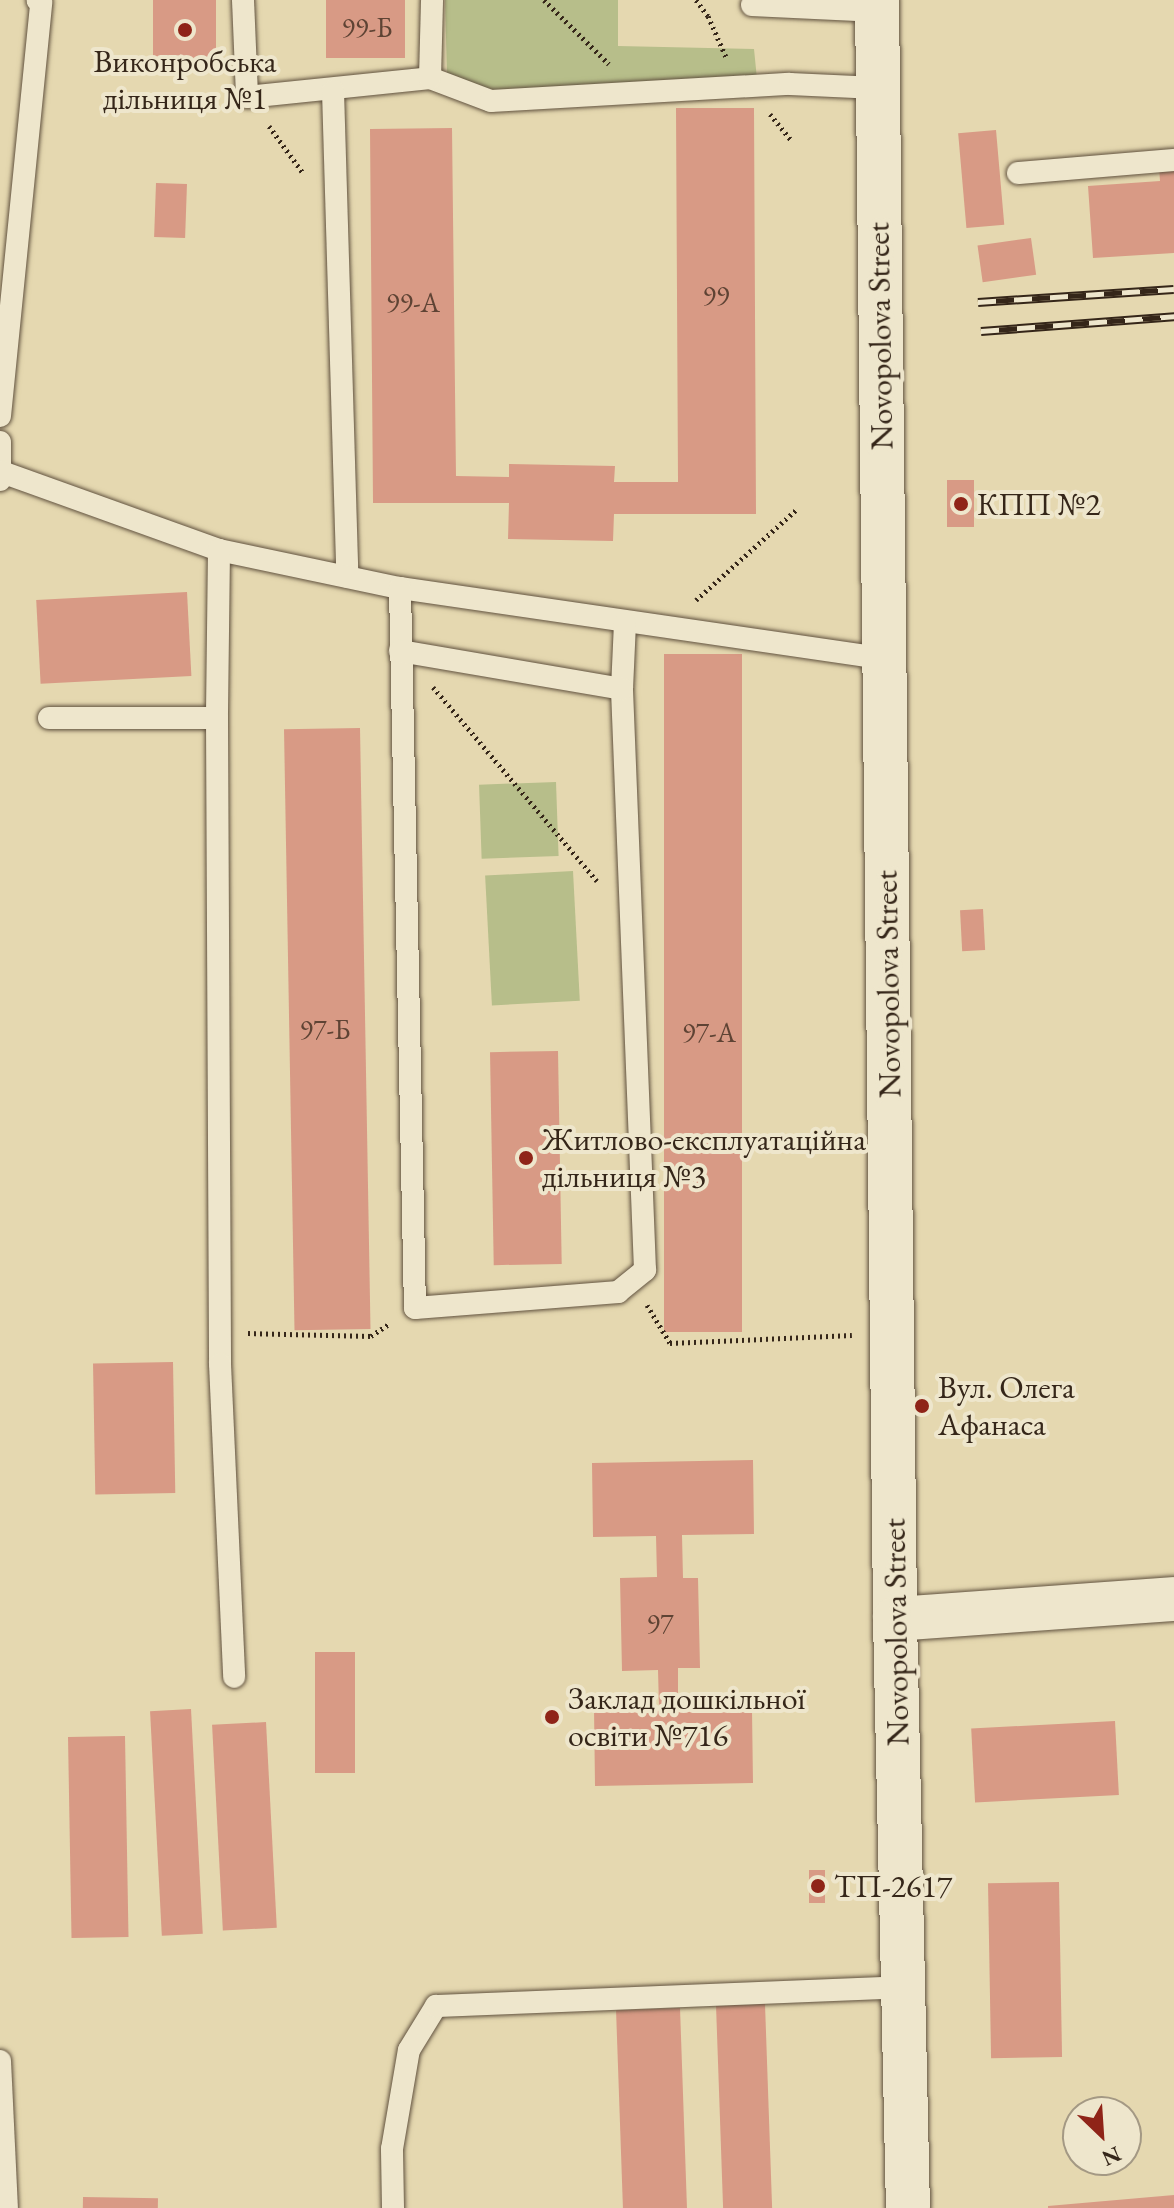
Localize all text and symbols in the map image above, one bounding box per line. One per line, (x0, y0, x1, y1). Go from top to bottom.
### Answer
house number: 99-Б (342, 10, 392, 44)
marker: Виконробська дільниця №1 (176, 21, 194, 39)
place label: Виконробська дільниця №1 (93, 43, 277, 118)
street label: Novopolova Street (859, 222, 901, 450)
house number: 99 (703, 278, 729, 312)
house number: 99-А (386, 285, 440, 319)
place label: КПП №2 (977, 485, 1101, 523)
marker: КПП №2 (952, 495, 970, 513)
street label: Novopolova Street (867, 870, 909, 1098)
house number: 97-Б (300, 1012, 350, 1046)
house number: 97-А (682, 1015, 736, 1049)
place label: Житлово-експлуатаційна дільниця №3 (542, 1121, 866, 1196)
marker: Житлово-експлуатаційна дільниця №3 (517, 1149, 535, 1167)
place label: Вул. Олега Афанаса (938, 1369, 1075, 1444)
marker: Вул. Олега Афанаса (913, 1397, 931, 1415)
street label: Novopolova Street (875, 1518, 917, 1746)
house number: 97 (647, 1606, 673, 1640)
place label: Заклад дошкільної освіти №716 (568, 1680, 805, 1755)
marker: Заклад дошкільної освіти №716 (543, 1708, 561, 1726)
place label: ТП-2617 (834, 1867, 952, 1905)
marker: ТП-2617 (809, 1877, 827, 1895)
north arrow (1062, 2096, 1142, 2176)
text: N (1097, 2139, 1126, 2173)

